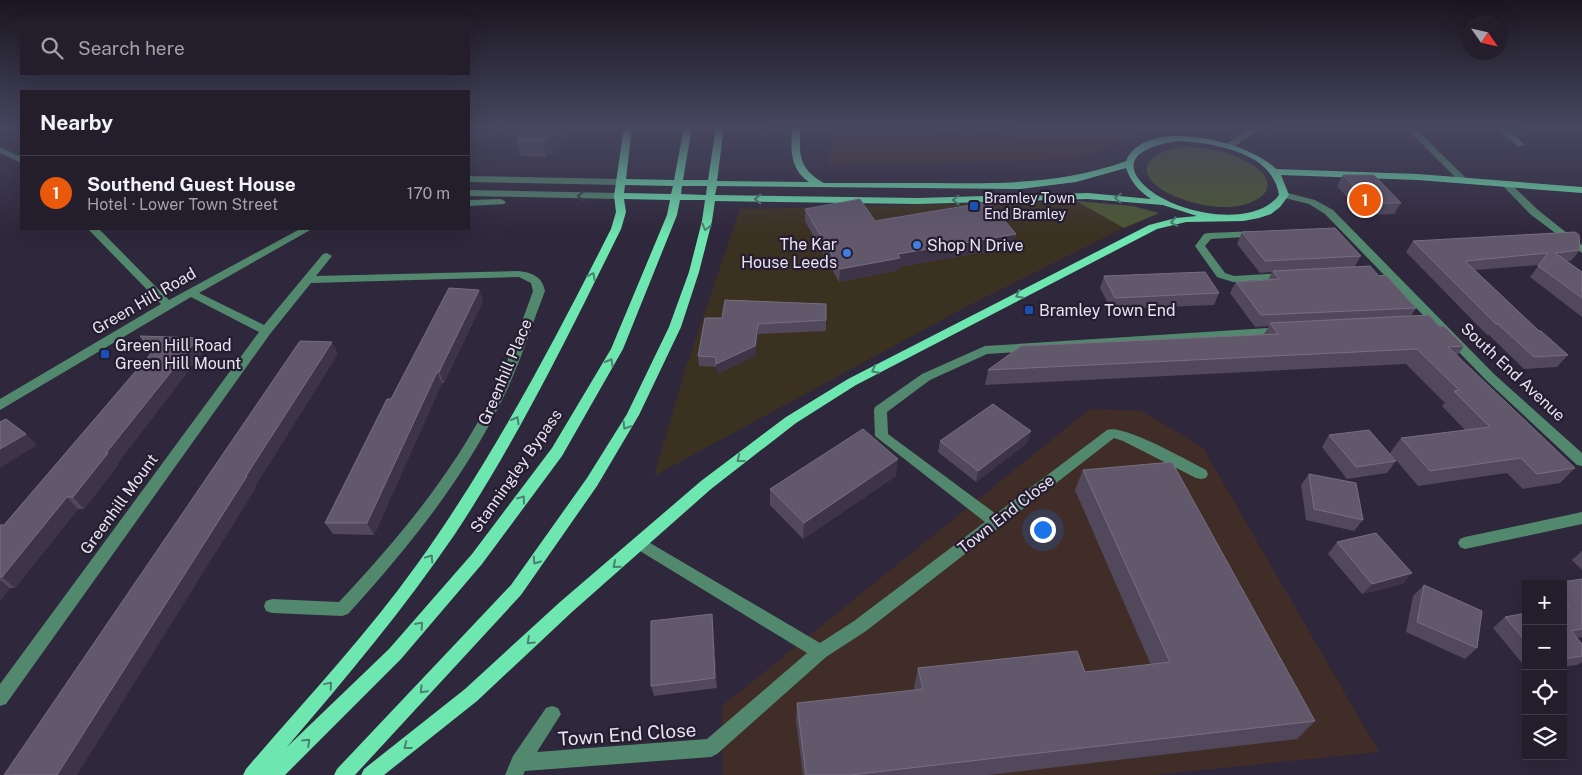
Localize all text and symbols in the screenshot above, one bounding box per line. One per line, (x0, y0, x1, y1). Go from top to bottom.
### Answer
north arrow (1462, 15, 1507, 60)
search box (20, 20, 470, 75)
icon: search (38, 34, 66, 62)
text: Search here (78, 37, 185, 59)
text: Nearby (40, 110, 113, 135)
text: Southend Guest House (87, 173, 296, 195)
pin: 1 (1349, 181, 1381, 219)
text: 1 (53, 184, 59, 203)
text: 170 m (407, 184, 450, 203)
place label: Bramley Town End Bramley (984, 190, 1075, 222)
one-way arrow (577, 191, 584, 201)
one-way arrow (1114, 193, 1122, 204)
one-way arrow (754, 194, 762, 204)
text: Hotel · Lower Town Street (87, 195, 278, 214)
one-way arrow (951, 195, 959, 205)
marker: Bramley Town End Bramley (968, 200, 980, 212)
one-way arrow (1169, 216, 1178, 226)
one-way arrow (701, 223, 711, 231)
place label: The Kar House Leeds (741, 235, 837, 272)
place label: Shop N Drive (927, 236, 1024, 255)
marker: Shop N Drive (911, 239, 923, 251)
marker: The Kar House Leeds (841, 247, 853, 259)
street label: Green Hill Road (89, 264, 199, 338)
one-way arrow (586, 273, 596, 282)
one-way arrow (1015, 289, 1024, 299)
place label: Bramley Town End (1039, 301, 1176, 320)
marker: Bramley Town End (1023, 304, 1035, 316)
street label: Greenhill Place (474, 316, 536, 428)
street label: South End Avenue (1457, 319, 1569, 425)
place label: Green Hill Road Green Hill Mount (115, 336, 241, 373)
marker: Green Hill Road Green Hill Mount (99, 348, 111, 360)
one-way arrow (604, 358, 614, 367)
one-way arrow (871, 364, 880, 374)
street label: Stanningley Bypass (466, 406, 566, 536)
one-way arrow (510, 416, 520, 425)
one-way arrow (623, 421, 633, 430)
street label: Greenhill Mount (76, 450, 162, 558)
one-way arrow (737, 454, 746, 462)
street label: Town End Close (954, 471, 1058, 557)
one-way arrow (517, 496, 525, 505)
your location (1030, 517, 1056, 543)
one-way arrow (424, 554, 433, 563)
one-way arrow (533, 555, 542, 565)
one-way arrow (613, 559, 622, 567)
map controls (1522, 580, 1567, 760)
button: + (1522, 580, 1567, 625)
one-way arrow (414, 621, 423, 630)
button: − (1522, 625, 1567, 670)
one-way arrow (527, 635, 536, 644)
button: locate (1522, 670, 1567, 715)
one-way arrow (323, 681, 332, 690)
one-way arrow (420, 684, 429, 693)
button: layers (1522, 715, 1567, 760)
street label: Town End Close (557, 718, 697, 750)
one-way arrow (302, 739, 311, 748)
one-way arrow (404, 741, 413, 749)

